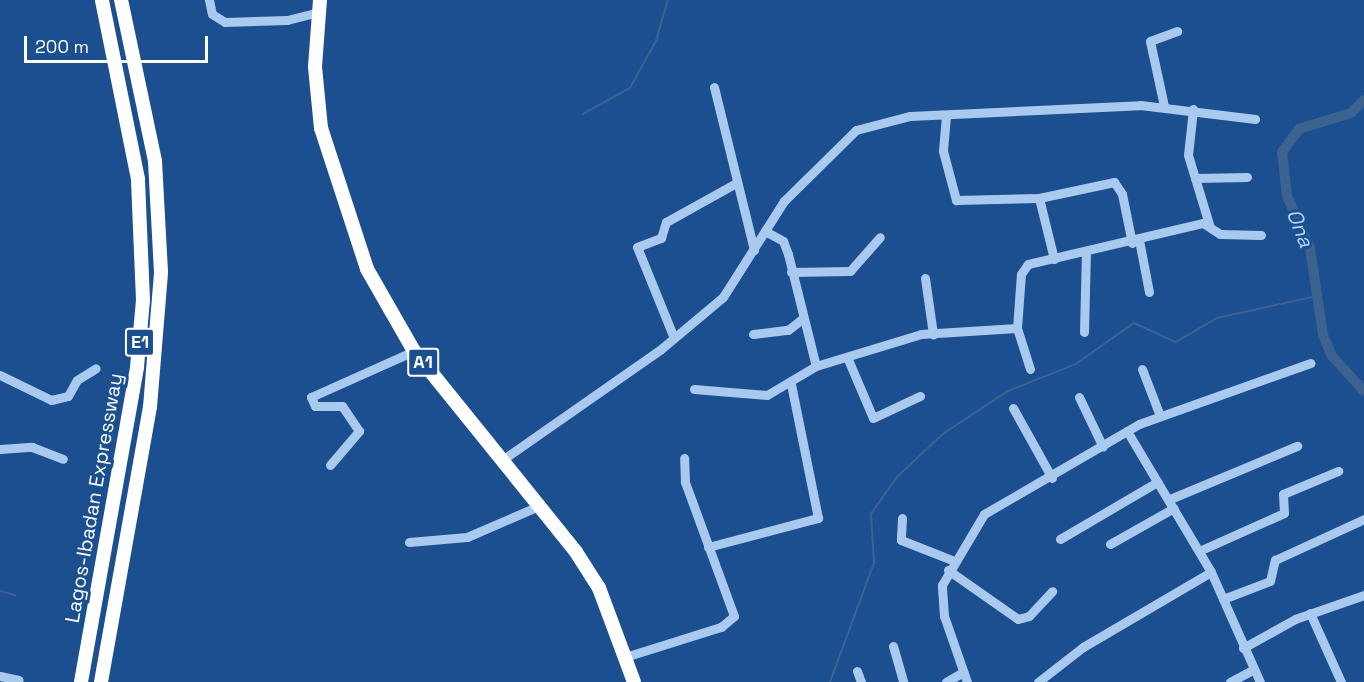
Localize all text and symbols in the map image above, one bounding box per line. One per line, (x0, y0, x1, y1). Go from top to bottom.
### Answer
scale bar (27, 24, 212, 62)
text: 200 m (35, 35, 89, 58)
water label: Ona (1281, 205, 1319, 251)
road number: E1 (124, 327, 156, 357)
road number: A1 (406, 347, 440, 377)
street label: Lagos-Ibadan Expressway (60, 371, 128, 625)

